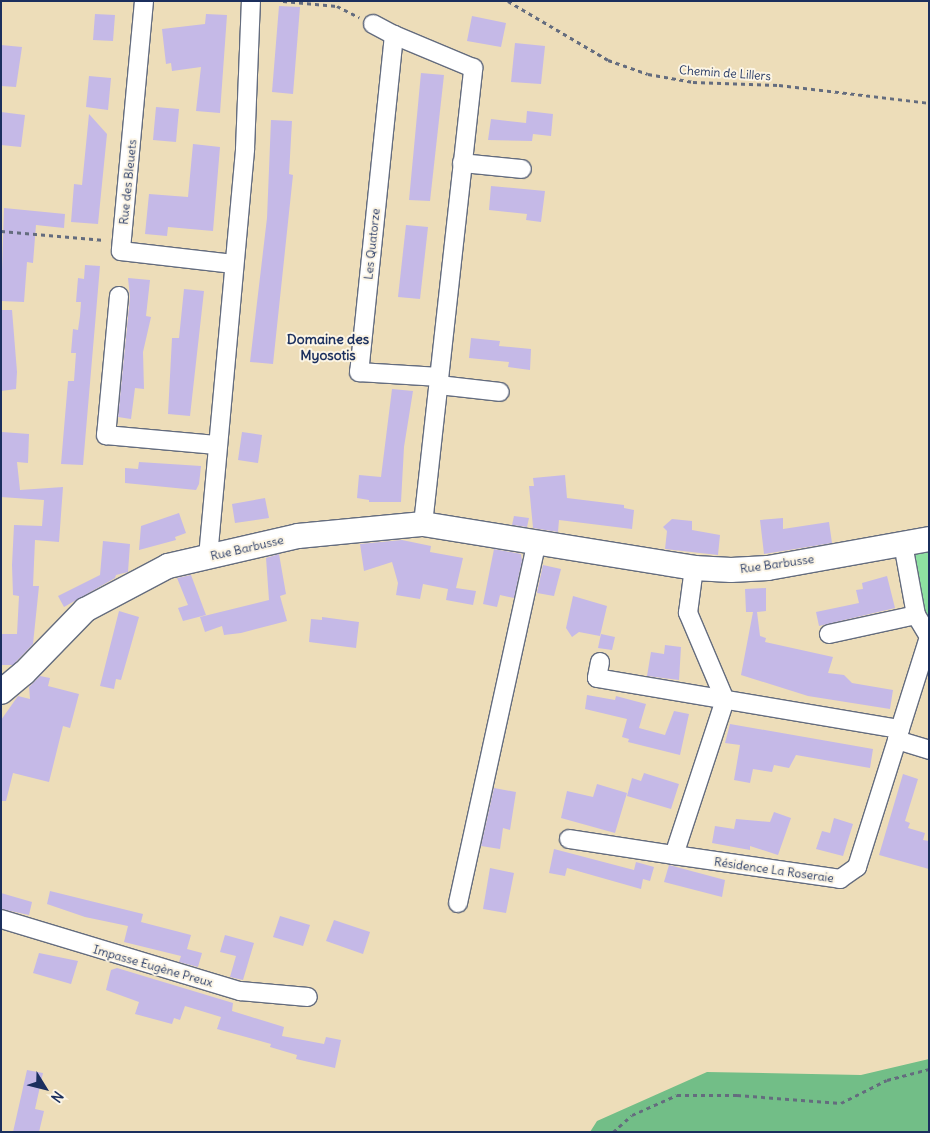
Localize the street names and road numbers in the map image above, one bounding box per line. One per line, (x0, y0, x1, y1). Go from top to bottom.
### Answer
street label: Chemin de Lillers (679, 63, 771, 83)
street label: Rue des Bleuets (116, 139, 140, 225)
street label: Les Quatorze (361, 208, 383, 280)
street label: Rue Barbusse (209, 533, 285, 563)
street label: Rue Barbusse (739, 552, 815, 576)
street label: Résidence La Roseraie (713, 854, 835, 886)
street label: Impasse Eugène Preux (91, 942, 215, 990)

